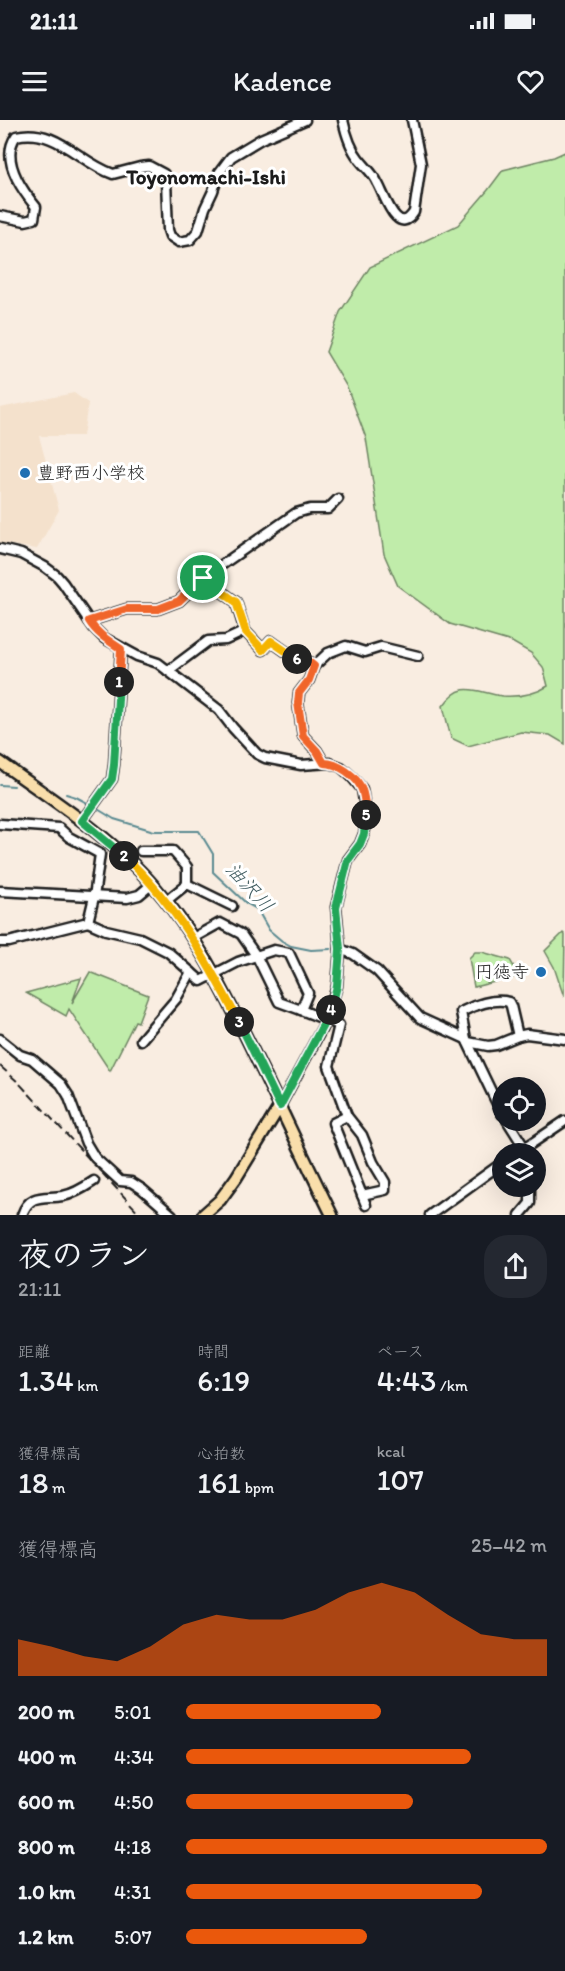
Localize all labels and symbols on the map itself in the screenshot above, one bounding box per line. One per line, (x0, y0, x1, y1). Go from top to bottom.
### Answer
district label: Toyonomachi-Ishi (125, 164, 286, 190)
place label: 豊野西小学校 (37, 462, 145, 484)
marker: 豊野西小学校 (18, 466, 32, 480)
pin (177, 552, 228, 603)
pin: 6 (282, 644, 312, 674)
pin: 1 (104, 667, 134, 697)
pin: 5 (351, 800, 381, 830)
pin: 2 (109, 841, 139, 871)
water label: 油沢川 (221, 857, 279, 917)
place label: 円徳寺 (475, 961, 529, 983)
marker: 円徳寺 (534, 965, 548, 979)
pin: 4 (316, 995, 346, 1025)
pin: 3 (224, 1007, 254, 1037)

